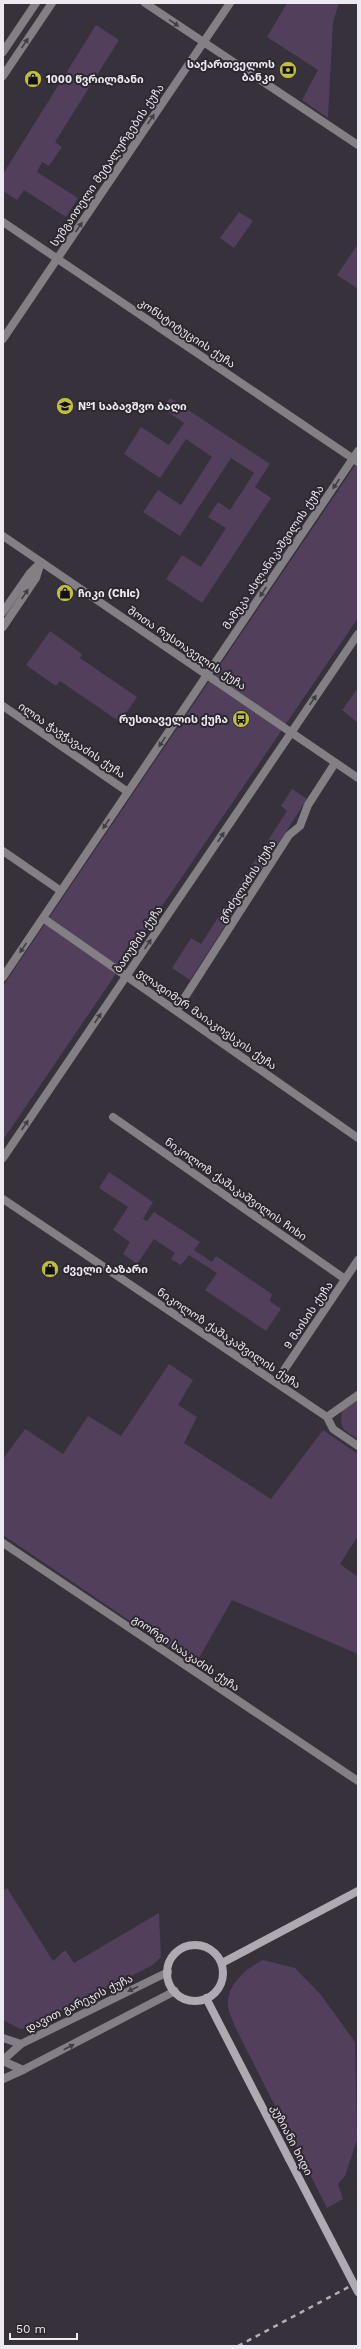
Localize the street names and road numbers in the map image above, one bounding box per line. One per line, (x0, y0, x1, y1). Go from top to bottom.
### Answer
street label: სუმგაითელი მეტალურგების ქუჩა (48, 82, 167, 249)
street label: კონსტიტუციის ქუჩა (136, 296, 238, 371)
street label: მამუკა ასლანიკაშვილის ქუჩა (220, 483, 327, 632)
street label: შოთა რუსთაველის ქუჩა (125, 604, 248, 693)
street label: ილია ჭავჭავაძის ქუჩა (16, 700, 128, 781)
street label: გრძელიძის ქუჩა (216, 838, 279, 925)
street label: ბათუმის ქუჩა (111, 903, 166, 975)
street label: ვლადიმერ მაიაკოვსკის ქუჩა (134, 966, 279, 1073)
street label: ნიკოლოზ ქაშაკაშვილის ჩიხი (162, 1135, 309, 1244)
street label: 9 მაისის ქუჩა (281, 1279, 336, 1352)
street label: ნიკოლოზ ქაშაკაშვილის ქუჩა (155, 1285, 303, 1391)
street label: გიორგი სააკაძის ქუჩა (130, 1613, 242, 1694)
street label: დავით გარეჯის ქუჩა (23, 1972, 135, 2035)
street label: კუზიანი ხიდი (268, 2103, 315, 2178)

